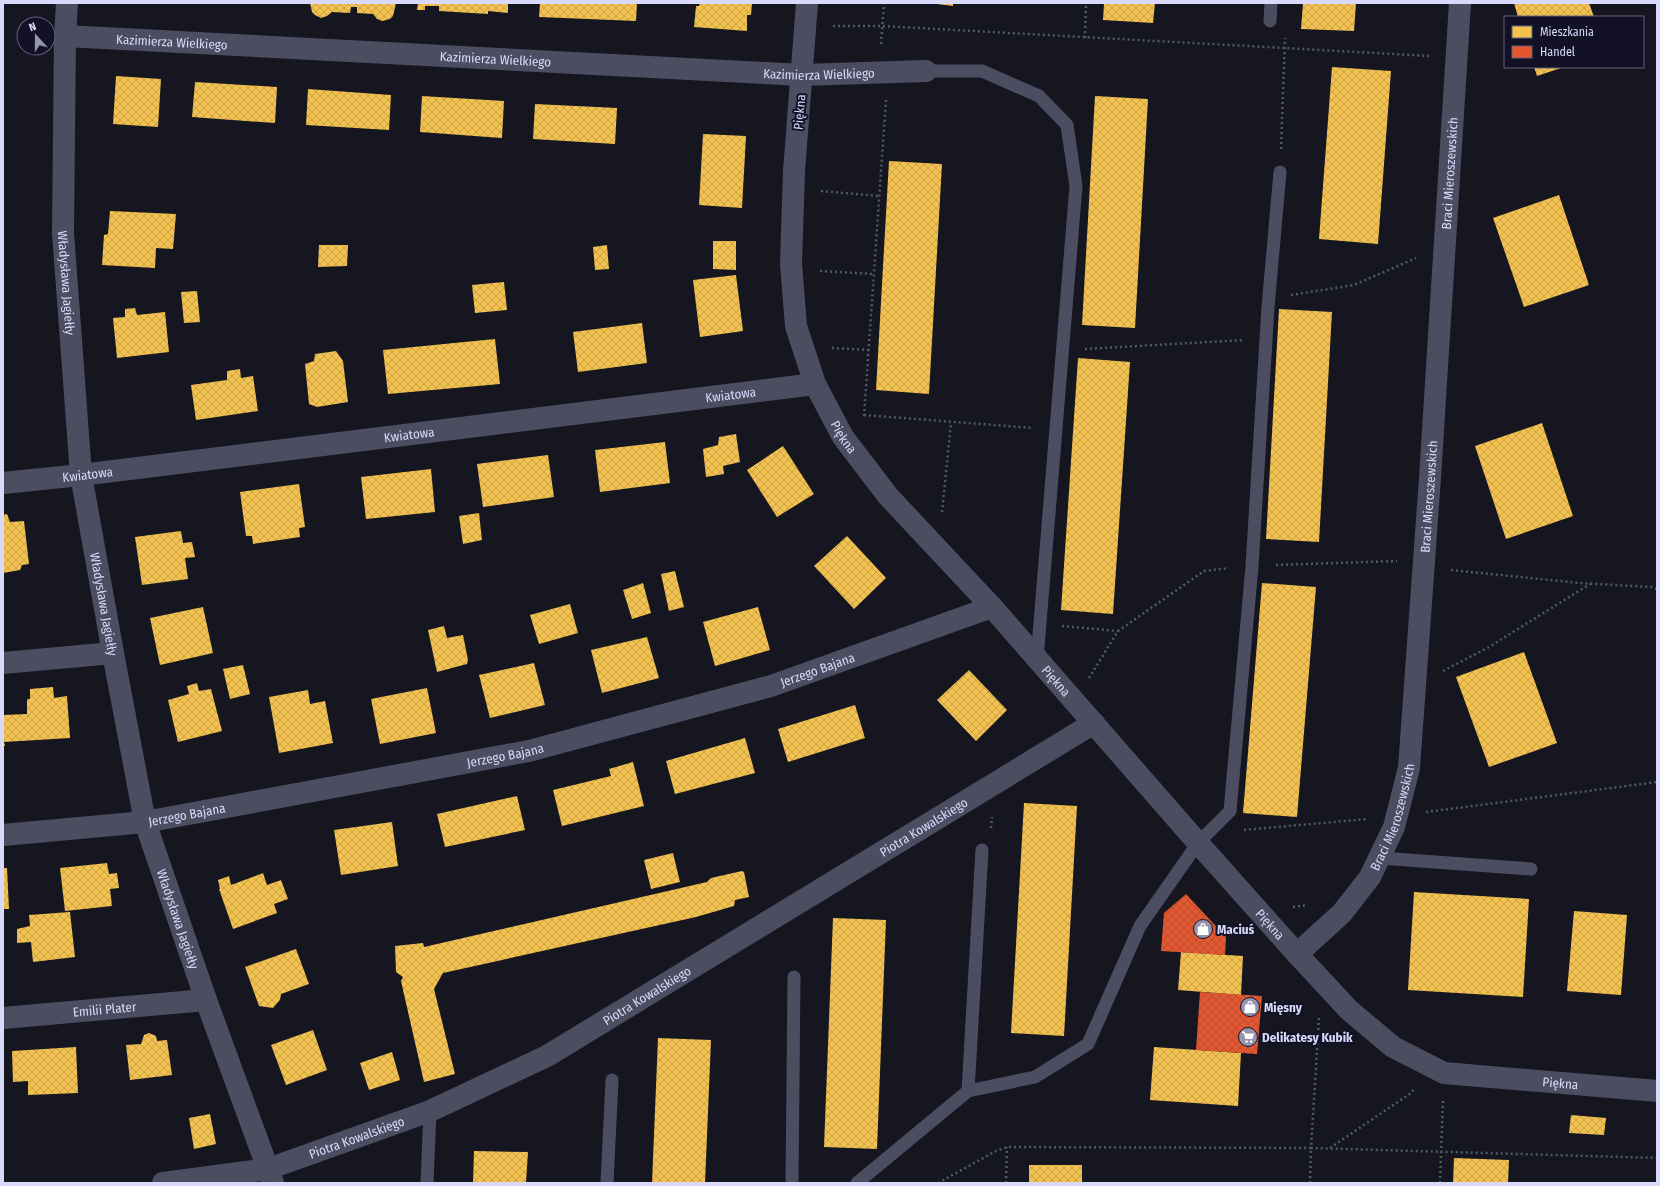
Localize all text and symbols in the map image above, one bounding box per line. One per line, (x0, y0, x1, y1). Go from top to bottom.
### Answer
north arrow (16, 16, 56, 56)
legend (1504, 16, 1644, 68)
text: N (27, 20, 38, 34)
text: Mieszkania (1540, 25, 1594, 39)
street label: Kazimierza Wielkiego (116, 32, 228, 53)
text: Handel (1540, 45, 1575, 59)
street label: Kazimierza Wielkiego (439, 49, 552, 70)
street label: Kazimierza Wielkiego (763, 66, 875, 83)
street label: Piękna (790, 94, 809, 131)
street label: Braci Mieroszewskich (1439, 117, 1461, 230)
street label: Władysława Jagiełły (55, 230, 78, 336)
street label: Kwiatowa (705, 384, 757, 406)
street label: Piękna (828, 418, 860, 456)
street label: Kwiatowa (383, 424, 435, 445)
street label: Braci Mieroszewskich (1418, 440, 1440, 553)
street label: Kwiatowa (62, 464, 114, 485)
street label: Władysława Jagiełły (87, 551, 120, 657)
street label: Jerzego Bajana (778, 650, 857, 690)
street label: Piękna (1039, 663, 1073, 700)
street label: Jerzego Bajana (466, 740, 545, 770)
street label: Braci Mieroszewskich (1367, 763, 1417, 873)
street label: Piotra Kowalskiego (877, 795, 971, 860)
street label: Jerzego Bajana (147, 800, 226, 829)
street label: Władysława Jagiełły (154, 867, 202, 971)
street label: Piękna (1252, 906, 1288, 943)
shop icon: Maciuś (1192, 918, 1214, 940)
place label: Maciuś (1217, 922, 1255, 937)
street label: Piotra Kowalskiego (600, 963, 694, 1028)
shop icon: Mięsny (1239, 996, 1261, 1018)
street label: Emilii Plater (72, 999, 138, 1020)
place label: Mięsny (1264, 1000, 1303, 1015)
supermarket icon: Delikatesy Kubik (1237, 1026, 1259, 1048)
place label: Delikatesy Kubik (1262, 1030, 1353, 1045)
street label: Piękna (1542, 1074, 1579, 1092)
street label: Piotra Kowalskiego (307, 1114, 407, 1162)

